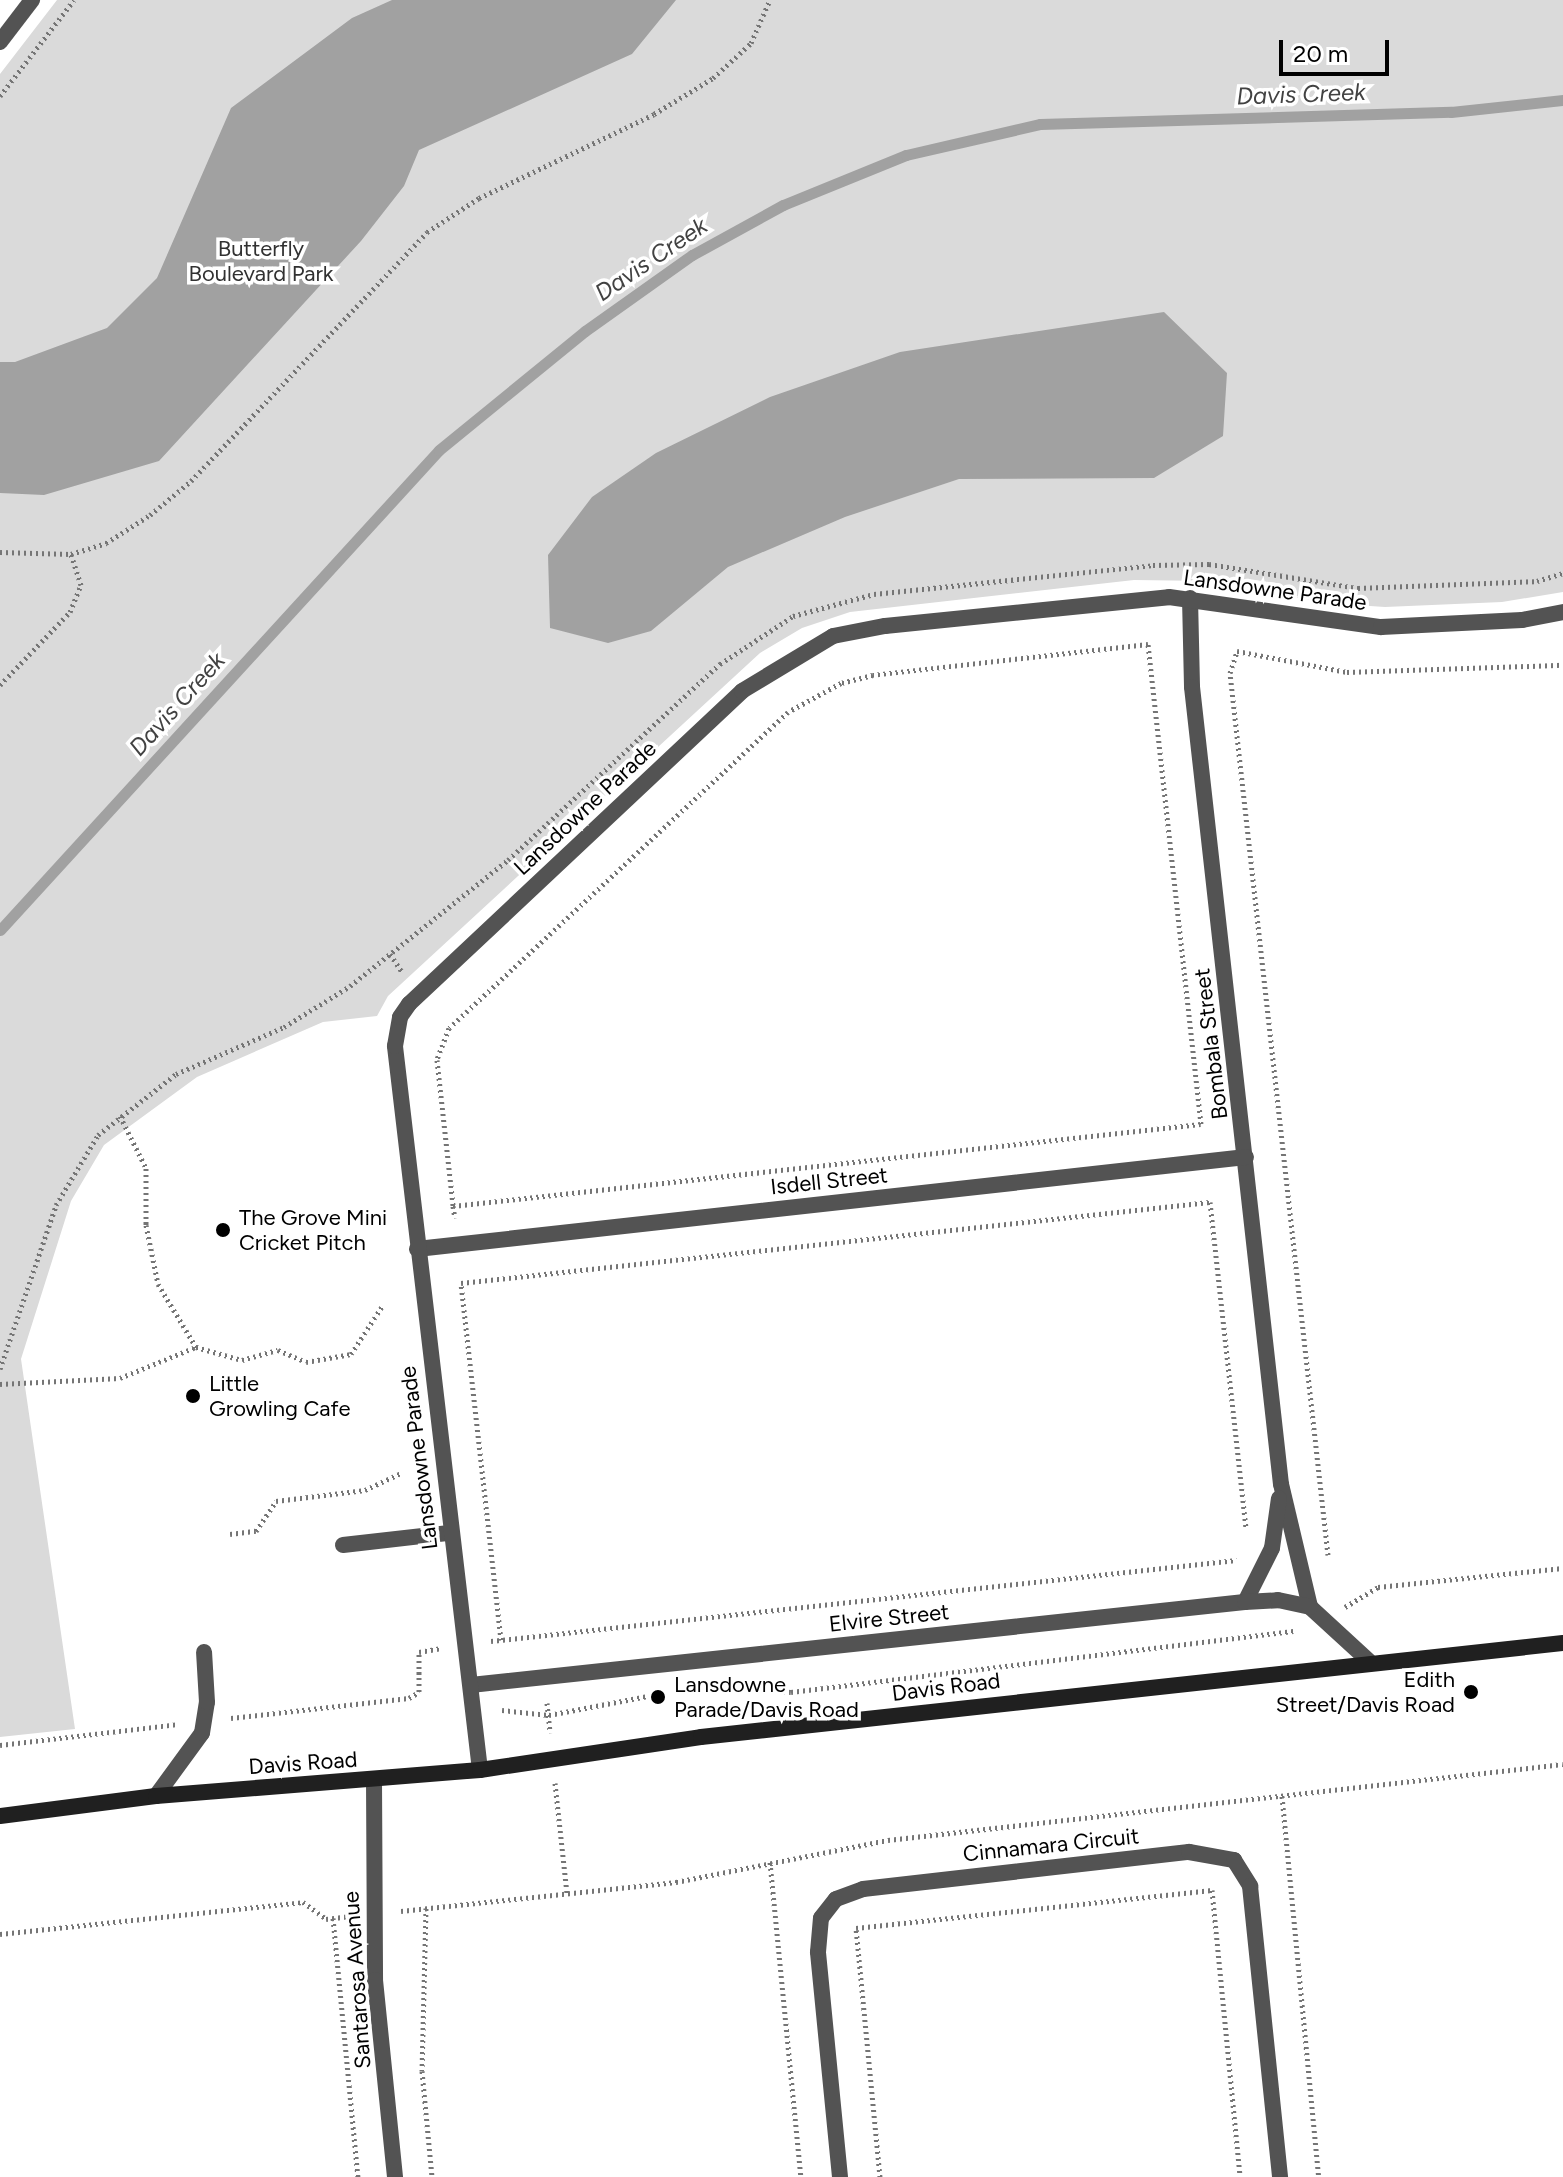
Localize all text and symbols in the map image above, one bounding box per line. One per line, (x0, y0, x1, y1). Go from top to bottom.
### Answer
scale bar (1283, 24, 1393, 74)
text: 20 m (1293, 39, 1348, 68)
water label: Davis Creek (1236, 77, 1366, 111)
water label: Davis Creek (589, 211, 713, 307)
park label: Butterfly Boulevard Park (188, 235, 334, 286)
street label: Lansdowne Parade (1182, 564, 1368, 616)
water label: Davis Creek (123, 646, 231, 762)
street label: Lansdowne Parade (508, 735, 662, 881)
street label: Bombala Street (1189, 967, 1233, 1121)
street label: Isdell Street (769, 1162, 889, 1200)
place label: The Grove Mini Cricket Pitch (239, 1204, 387, 1256)
marker: The Grove Mini Cricket Pitch (214, 1221, 232, 1239)
street label: Lansdowne Parade (395, 1365, 443, 1551)
place label: Little Growling Cafe (209, 1370, 351, 1422)
marker: Little Growling Cafe (184, 1387, 202, 1405)
street label: Elvire Street (828, 1599, 950, 1637)
place label: Edith Street/Davis Road (1276, 1666, 1455, 1718)
street label: Davis Road (890, 1667, 1002, 1707)
place label: Lansdowne Parade/Davis Road (674, 1671, 859, 1722)
marker: Edith Street/Davis Road (1462, 1683, 1480, 1701)
marker: Lansdowne Parade/Davis Road (649, 1688, 667, 1706)
street label: Davis Road (248, 1746, 358, 1780)
street label: Cinnamara Circuit (962, 1823, 1140, 1867)
street label: Santarosa Avenue (338, 1890, 376, 2070)

